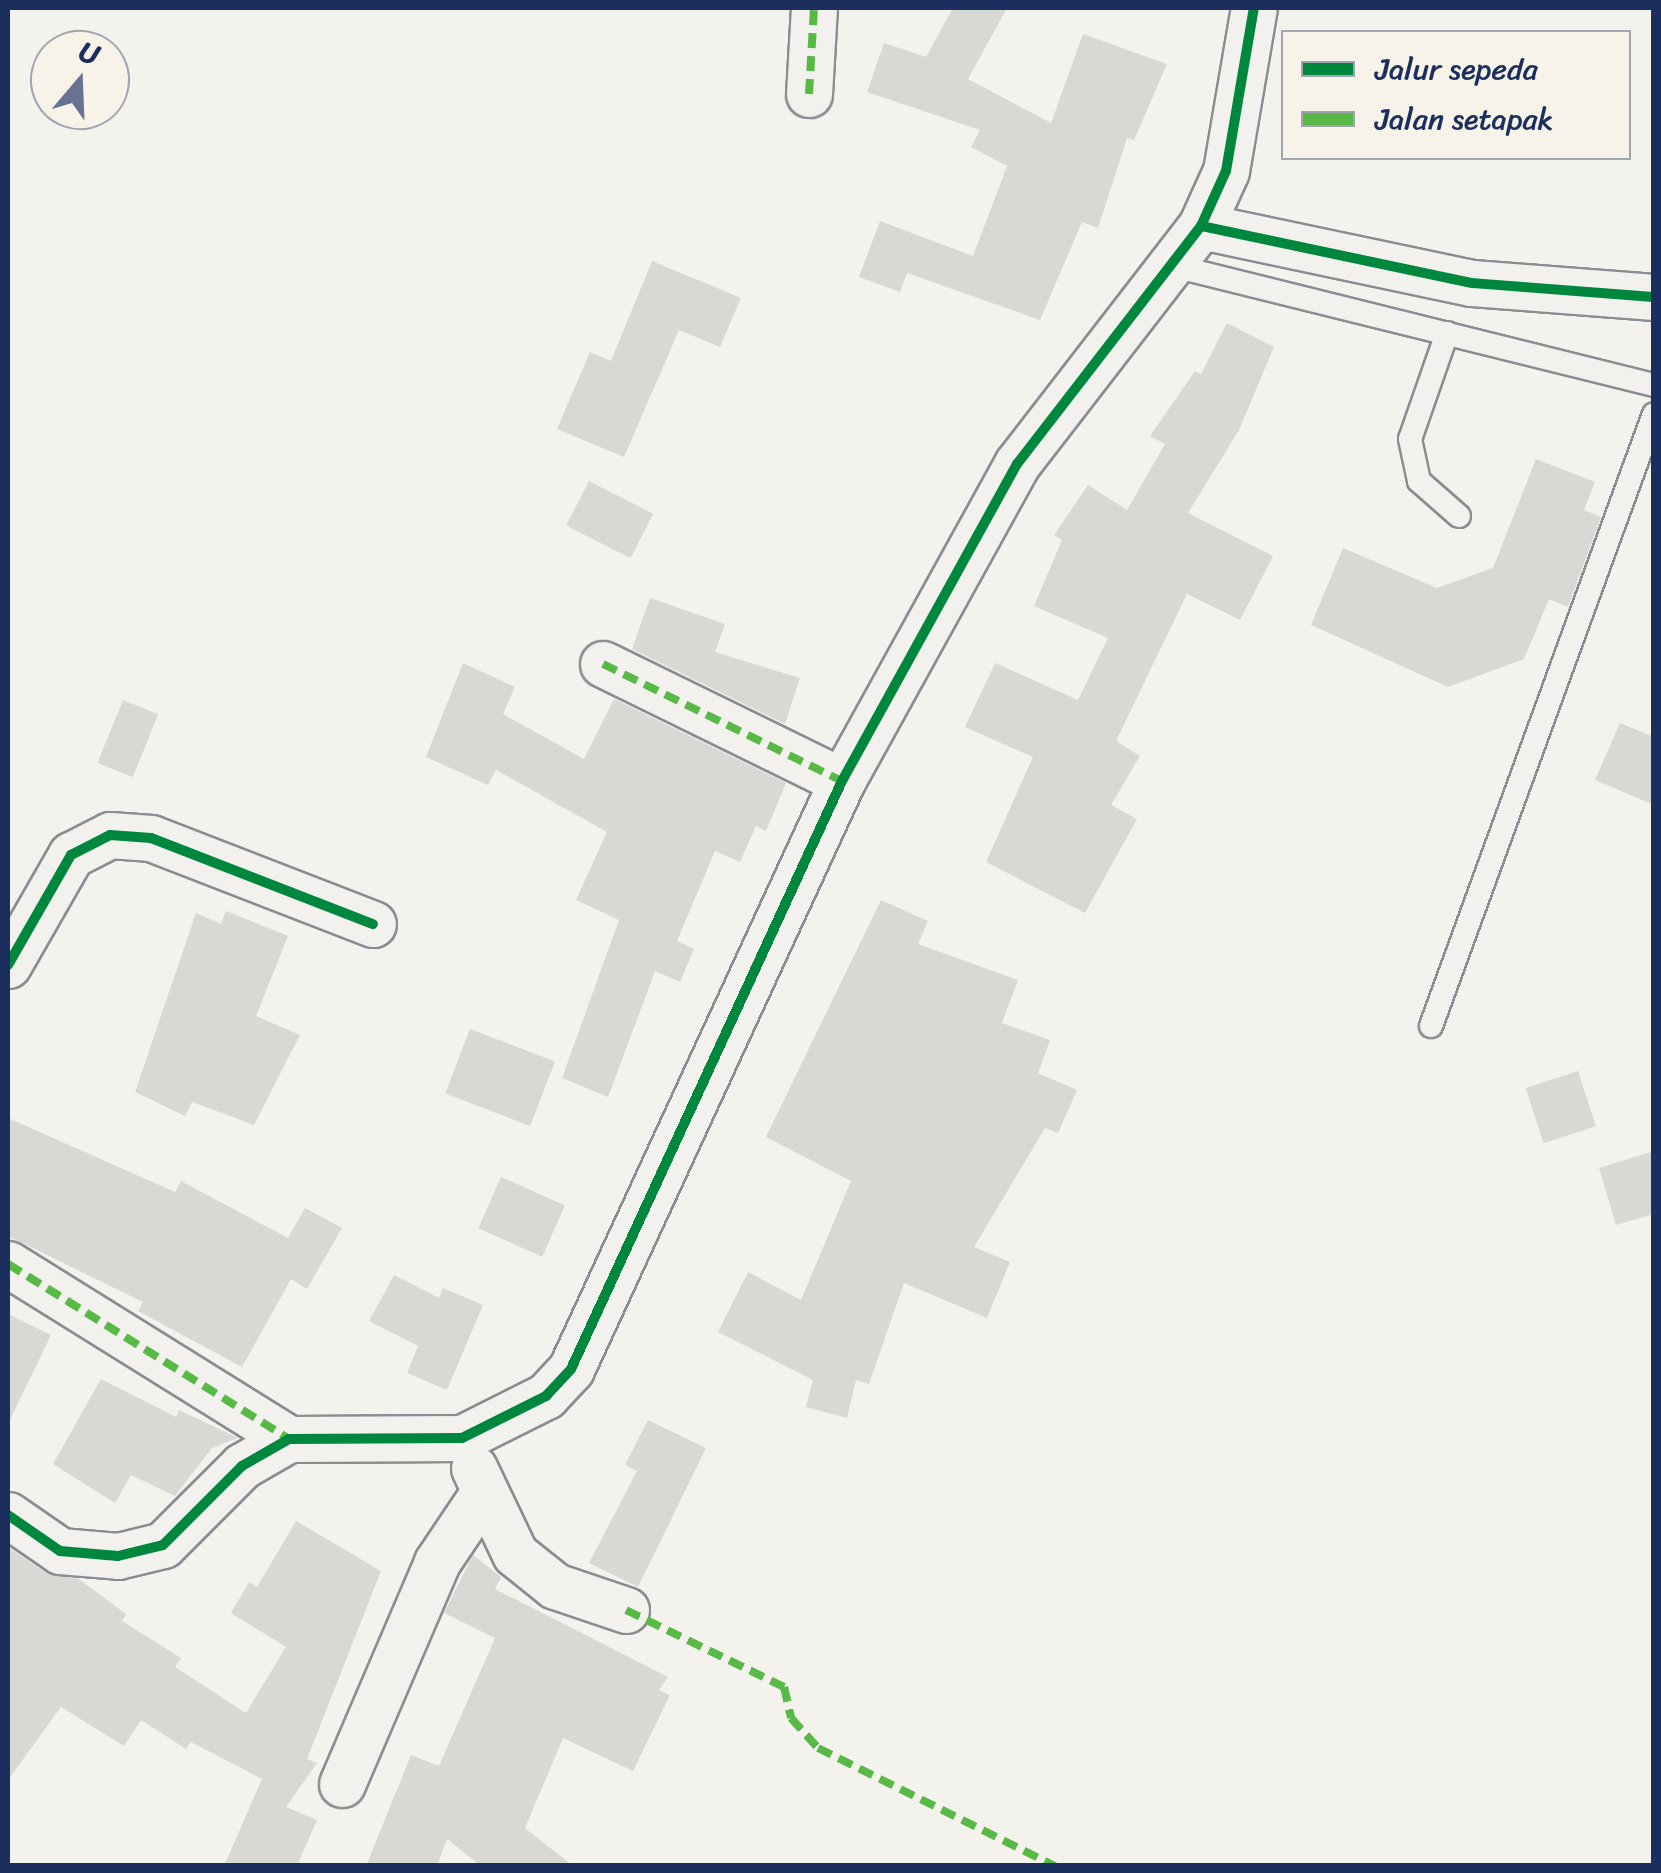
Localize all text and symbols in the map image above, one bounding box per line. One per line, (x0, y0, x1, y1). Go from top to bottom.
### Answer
text: U (73, 27, 106, 79)
north arrow (30, 30, 130, 130)
legend (1281, 30, 1631, 160)
text: Jalur sepeda (1375, 42, 1538, 96)
text: Jalan setapak (1375, 92, 1553, 146)

